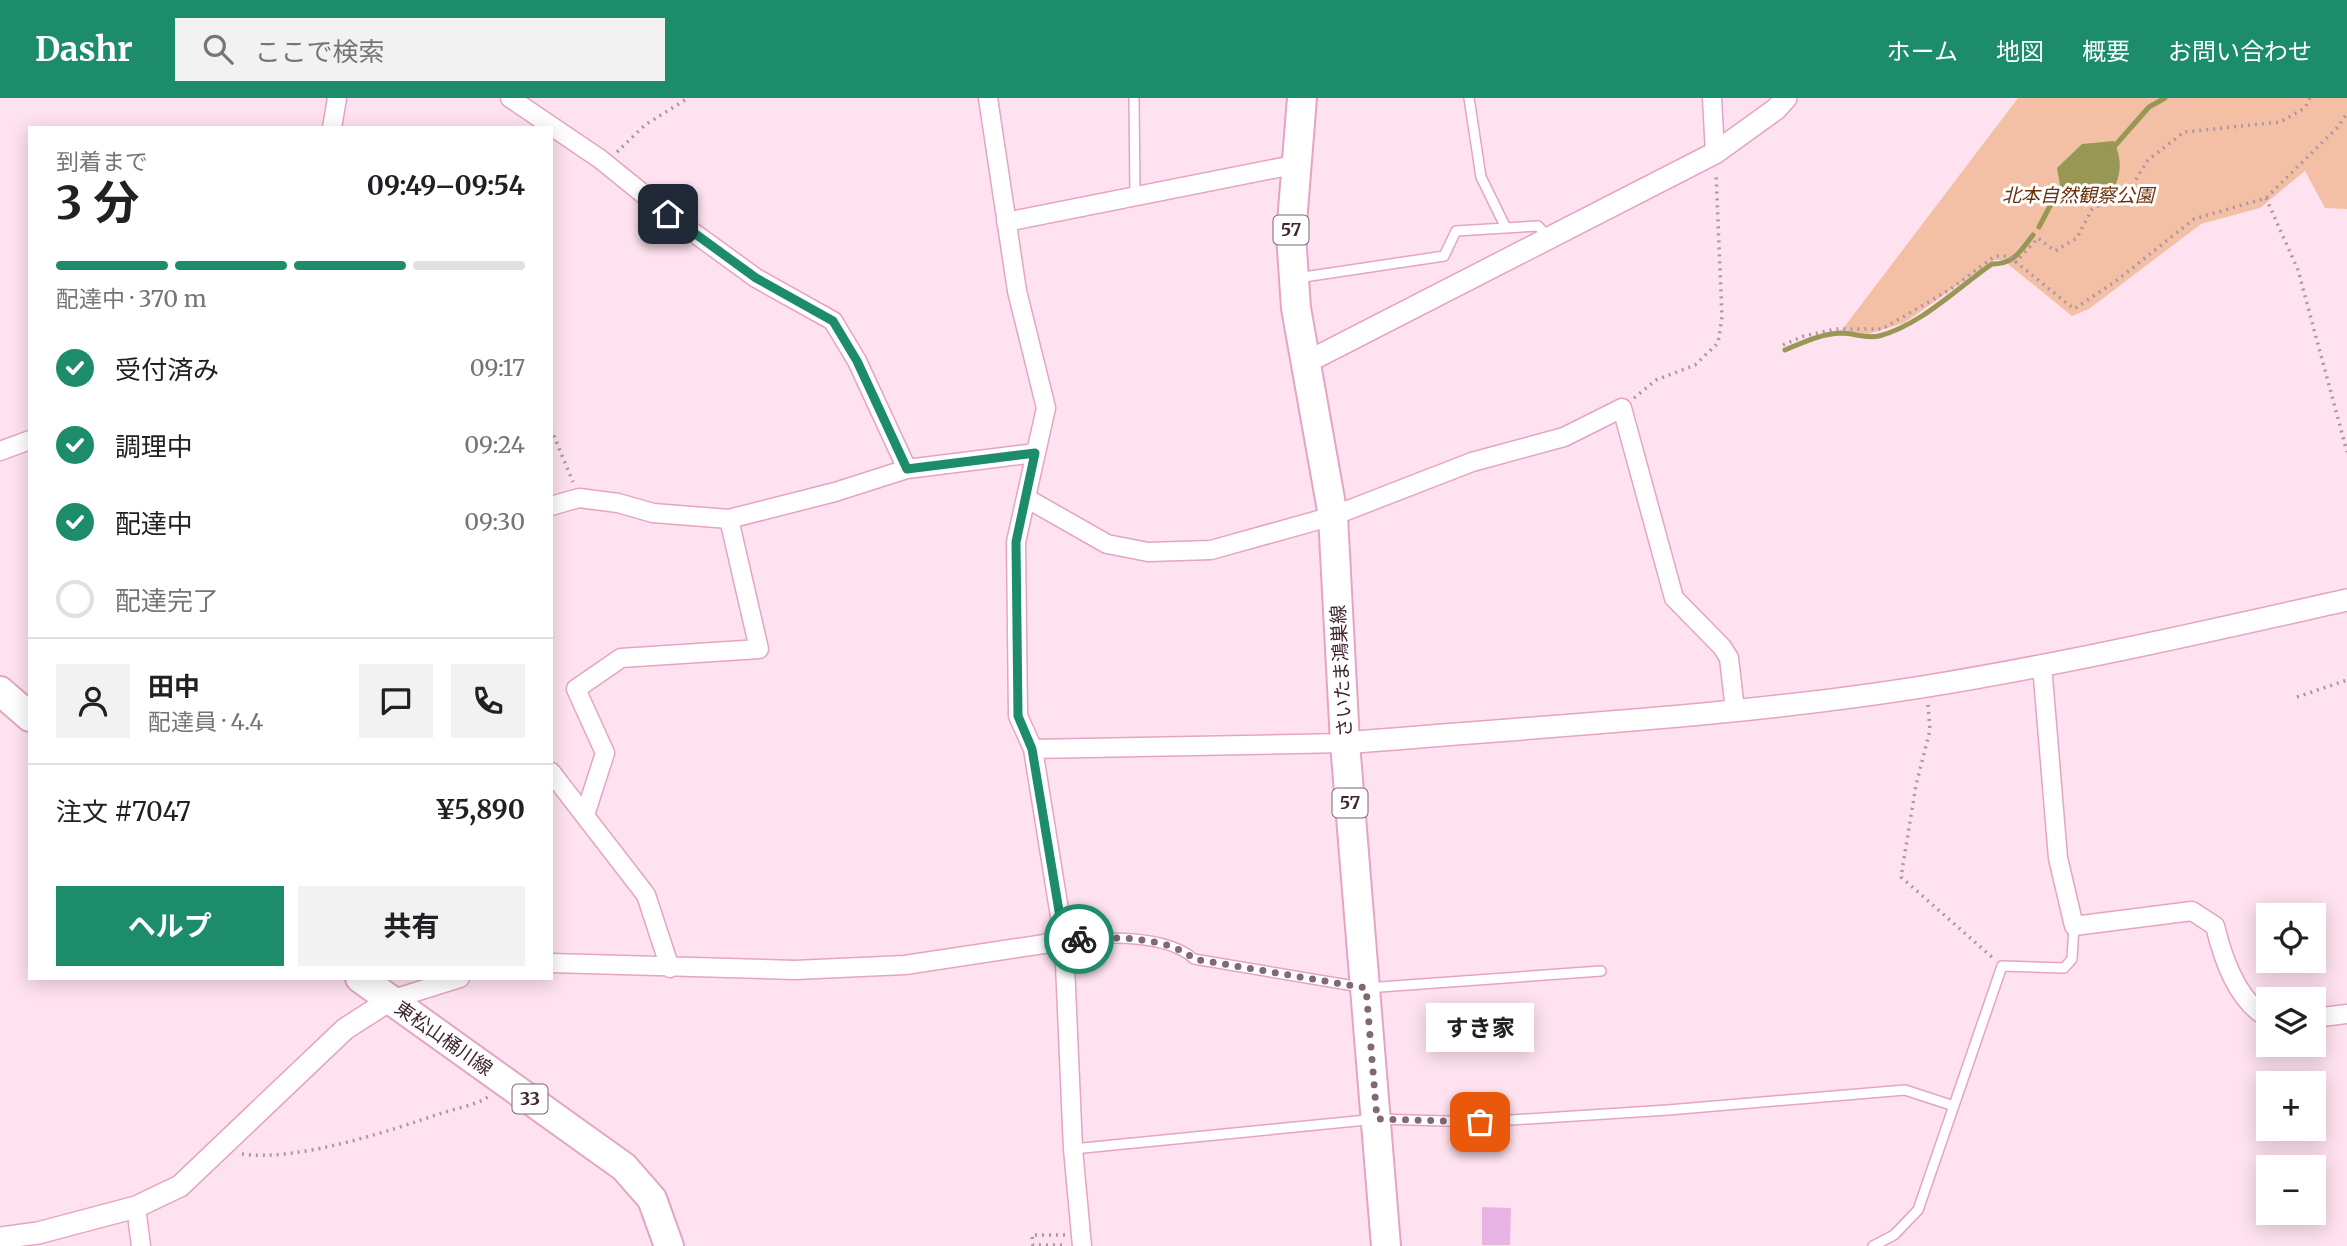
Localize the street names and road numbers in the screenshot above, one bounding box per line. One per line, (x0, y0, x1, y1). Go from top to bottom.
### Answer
road number: 57 (1274, 216, 1308, 244)
street label: さいたま鴻巣線 (1326, 604, 1356, 738)
road number: 57 (1332, 788, 1368, 818)
street label: 東松山桶川線 (390, 995, 498, 1081)
road number: 33 (512, 1084, 548, 1114)

